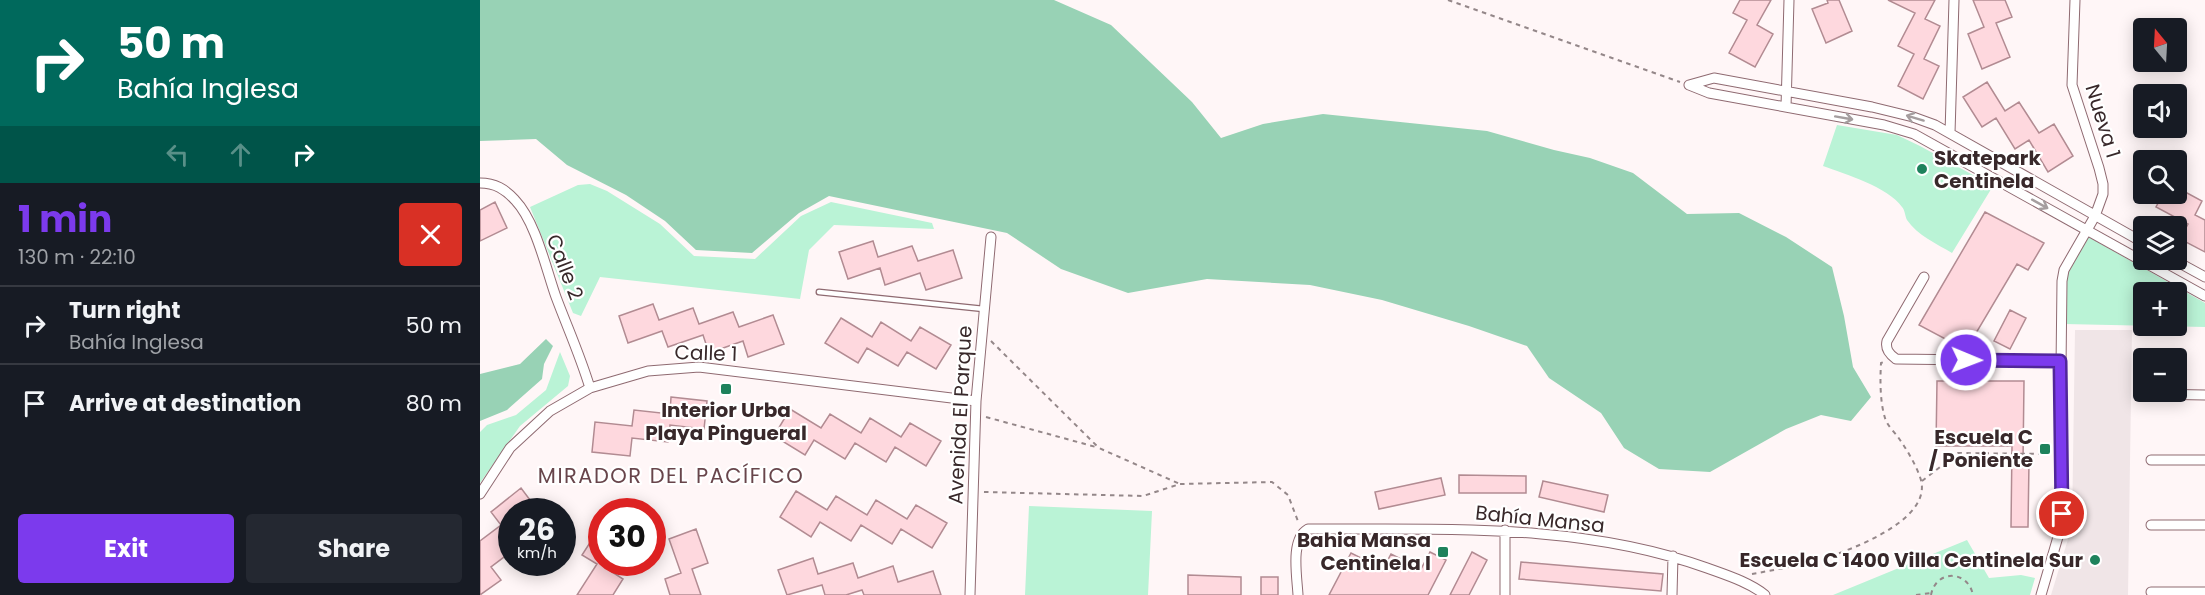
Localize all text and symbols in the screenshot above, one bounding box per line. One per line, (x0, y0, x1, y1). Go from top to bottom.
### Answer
text: 50 m (117, 14, 225, 73)
north arrow (2133, 18, 2187, 72)
map controls (2133, 18, 2187, 402)
icon: right (18, 24, 96, 102)
text: Bahía Inglesa (117, 70, 299, 107)
street label: Nueva 1 (2079, 81, 2127, 161)
button: sound (2133, 84, 2187, 138)
one-way arrow (1906, 112, 1925, 123)
one-way arrow (1834, 113, 1853, 124)
icon: left (161, 138, 194, 171)
icon: ahead (224, 138, 257, 171)
icon: right (287, 138, 320, 171)
place label: Skatepark Centinela (1934, 144, 2041, 195)
button: search (2133, 150, 2187, 204)
marker: Skatepark Centinela (1915, 162, 1929, 176)
text: 1 min (18, 194, 112, 245)
one-way arrow (2031, 198, 2048, 210)
button: close (399, 203, 462, 266)
button: layers (2133, 216, 2187, 270)
street label: Calle 2 (540, 230, 590, 304)
text: 130 m · 22:10 (18, 243, 136, 271)
button: + (2133, 282, 2187, 336)
text: Turn right (69, 295, 180, 326)
icon: right (18, 309, 51, 342)
text: 50 m (406, 310, 462, 341)
street label: Avenida El Parque (941, 325, 979, 505)
text: Bahía Inglesa (69, 328, 204, 356)
position arrow (1934, 328, 1998, 392)
street label: Calle 1 (674, 338, 738, 368)
button: − (2133, 348, 2187, 402)
marker: Interior Urba Playa Pingueral (719, 382, 733, 396)
icon: arrive (18, 387, 51, 420)
text: Arrive at destination (69, 388, 301, 419)
text: 80 m (406, 388, 462, 419)
place label: Interior Urba Playa Pingueral (645, 396, 807, 447)
place label: Escuela C / Poniente (1929, 423, 2033, 474)
marker: Escuela C / Poniente (2038, 442, 2052, 456)
district label: MIRADOR DEL PACÍFICO (538, 461, 804, 490)
pin (2036, 488, 2087, 539)
icon: arrive (2045, 497, 2078, 530)
speed limit sign: 30 (588, 498, 666, 576)
street label: Bahía Mansa (1474, 498, 1606, 540)
text: 26 (519, 508, 555, 551)
button: Exit (18, 514, 234, 583)
button: Share (246, 514, 462, 583)
place label: Bahia Mansa Centinela I (1297, 526, 1431, 577)
text: km/h (517, 542, 557, 563)
marker: Bahia Mansa Centinela I (1436, 545, 1450, 559)
place label: Escuela C 1400 Villa Centinela Sur (1740, 546, 2083, 574)
marker: Escuela C 1400 Villa Centinela Sur (2088, 553, 2102, 567)

